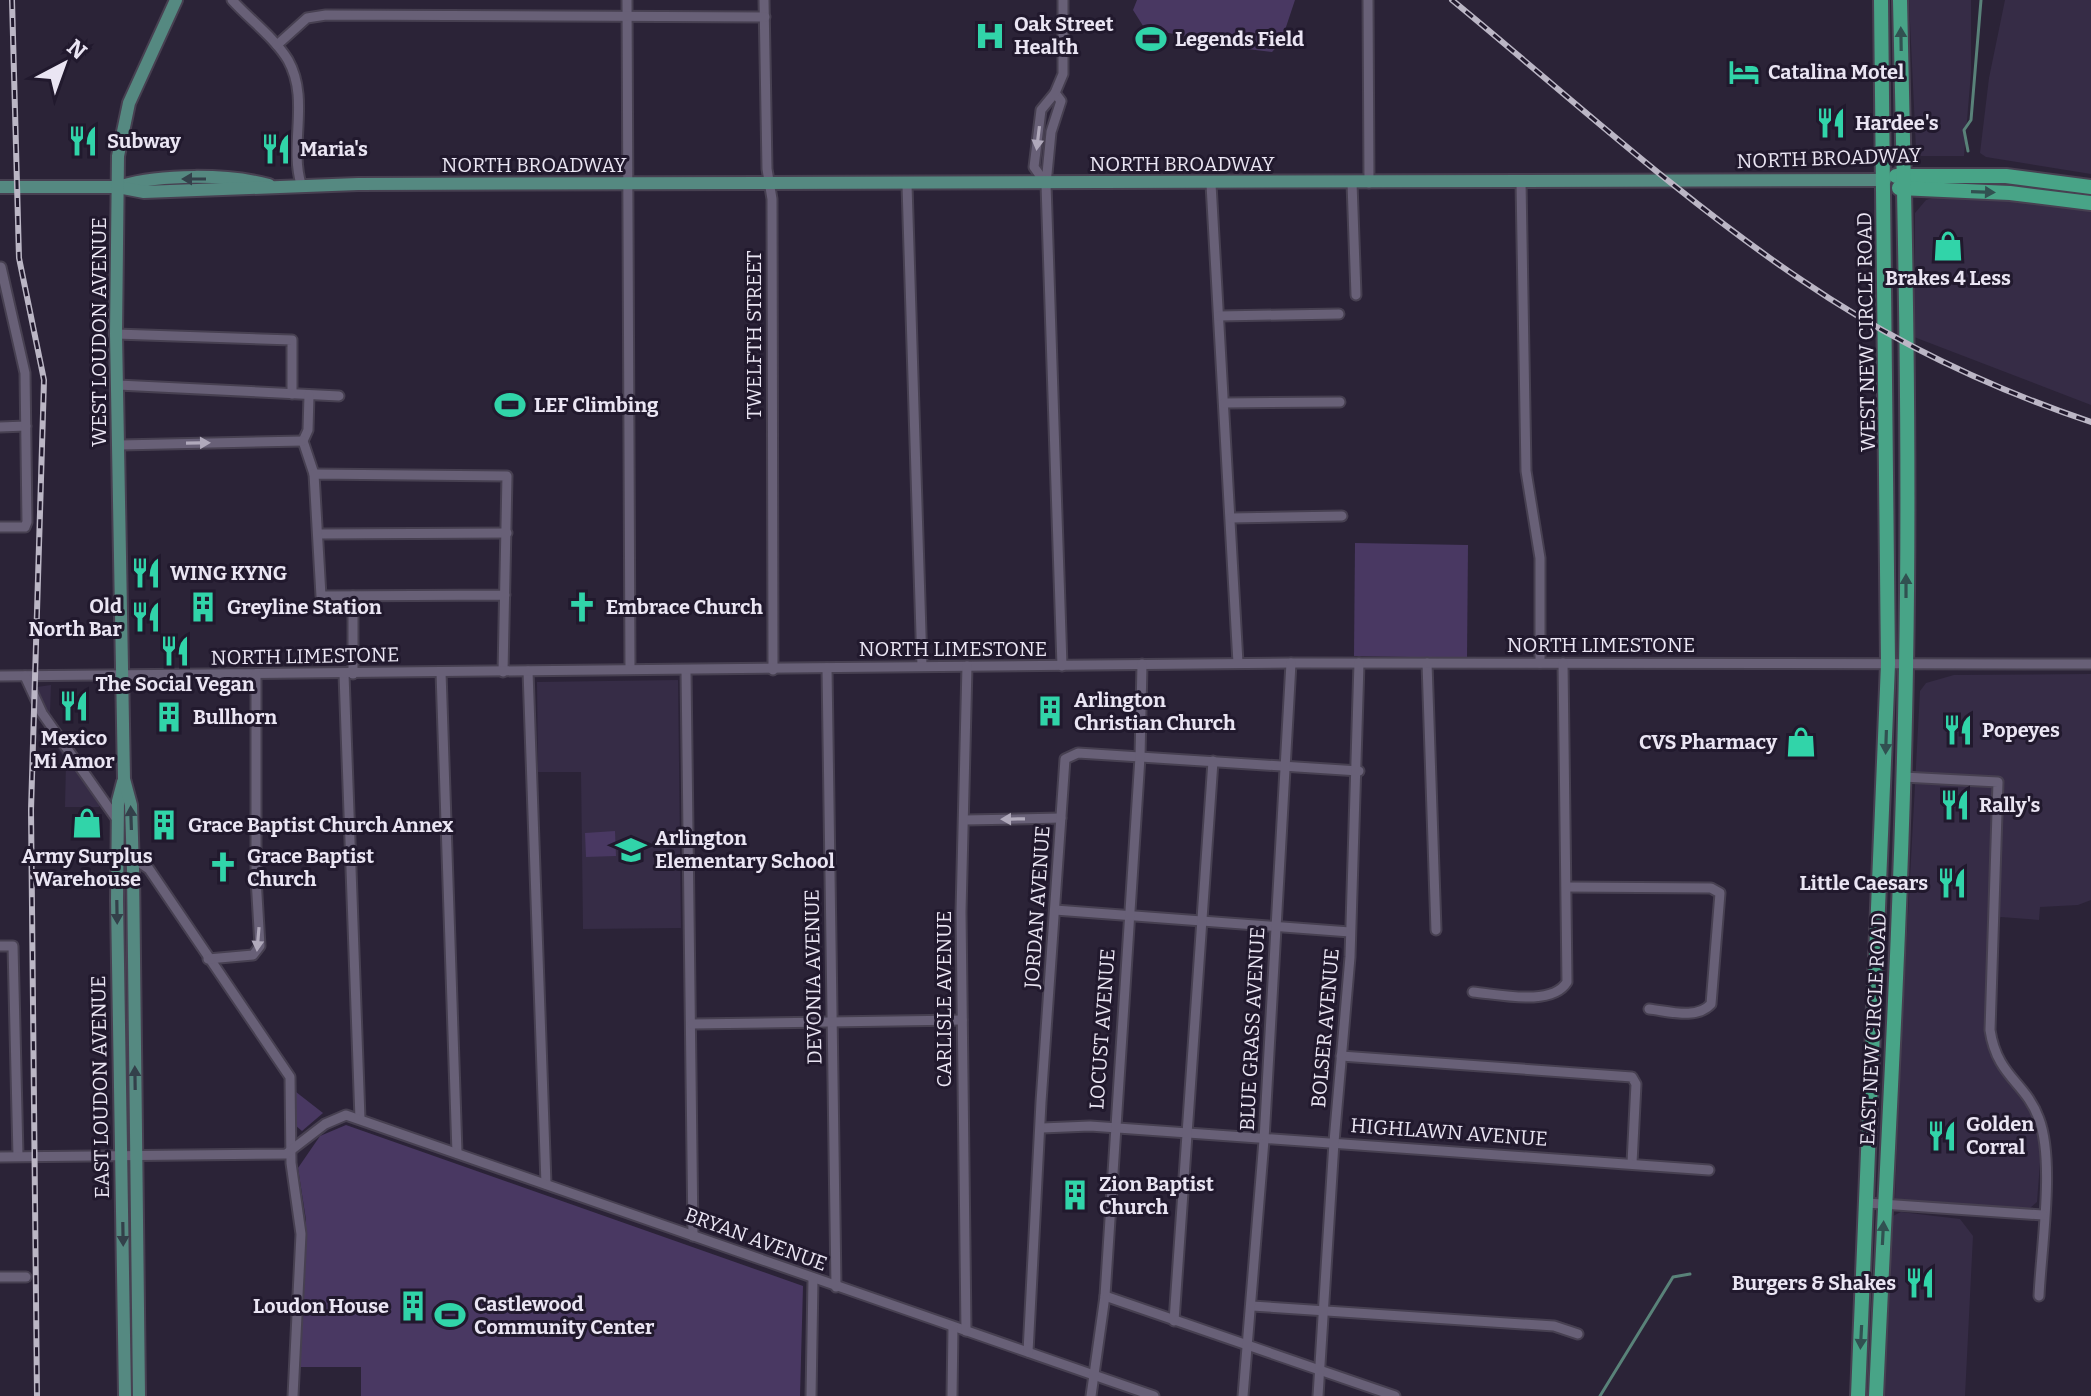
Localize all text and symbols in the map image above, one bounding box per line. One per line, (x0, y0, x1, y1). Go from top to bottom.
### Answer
place label: Oak Street Health (1014, 12, 1114, 59)
hospital icon: Oak Street Health (973, 19, 1007, 53)
sports icon: Legends Field (1134, 22, 1168, 56)
north arrow (24, 24, 104, 104)
one-way arrow (1895, 26, 1907, 51)
place label: Legends Field (1175, 27, 1304, 51)
text: N (62, 34, 92, 65)
hotel icon: Catalina Motel (1727, 55, 1761, 89)
place label: Catalina Motel (1768, 60, 1904, 84)
restaurant icon: Hardee's (1814, 106, 1848, 140)
place label: Hardee's (1855, 111, 1939, 135)
restaurant icon: Subway (66, 124, 100, 158)
one-way arrow (1031, 125, 1044, 150)
place label: Subway (107, 129, 182, 153)
restaurant icon: Maria's (259, 132, 293, 166)
place label: Maria's (300, 137, 368, 161)
street label: NORTH BROADWAY (1736, 143, 1922, 173)
street label: NORTH BROADWAY (1089, 152, 1275, 176)
street label: NORTH BROADWAY (441, 153, 627, 177)
one-way arrow (181, 173, 206, 185)
one-way arrow (1971, 186, 1996, 199)
street label: WEST NEW CIRCLE ROAD (1852, 212, 1880, 452)
street label: WEST LOUDON AVENUE (87, 217, 111, 447)
shop icon: Brakes 4 Less (1931, 229, 1965, 263)
street label: TWELFTH STREET (742, 250, 766, 419)
place label: Brakes 4 Less (1885, 266, 2011, 290)
sports icon: LEF Climbing (493, 388, 527, 422)
place label: LEF Climbing (534, 393, 659, 417)
one-way arrow (186, 437, 211, 450)
restaurant icon: WING KYNG (129, 556, 163, 590)
place label: WING KYNG (170, 561, 287, 585)
one-way arrow (1900, 573, 1912, 598)
building icon: Greyline Station (186, 590, 220, 624)
church icon: Embrace Church (565, 590, 599, 624)
place label: Old North Bar (28, 594, 123, 641)
place label: Greyline Station (227, 595, 382, 619)
place label: Embrace Church (606, 595, 763, 619)
restaurant icon: Old North Bar (129, 600, 163, 634)
street label: NORTH LIMESTONE (1507, 633, 1695, 657)
restaurant icon: The Social Vegan (158, 634, 192, 668)
street label: NORTH LIMESTONE (859, 637, 1047, 661)
street label: NORTH LIMESTONE (211, 642, 399, 670)
place label: The Social Vegan (95, 672, 255, 696)
place label: Arlington Christian Church (1074, 688, 1236, 735)
restaurant icon: Mexico Mi Amor (57, 689, 91, 723)
building icon: Arlington Christian Church (1033, 694, 1067, 728)
building icon: Bullhorn (152, 700, 186, 734)
place label: Bullhorn (193, 705, 277, 729)
restaurant icon: Popeyes (1941, 713, 1975, 747)
place label: Popeyes (1982, 718, 2060, 742)
shop icon: CVS Pharmacy (1784, 725, 1818, 759)
place label: Mexico Mi Amor (33, 726, 115, 773)
place label: CVS Pharmacy (1639, 730, 1778, 754)
one-way arrow (1880, 730, 1893, 755)
restaurant icon: Rally's (1938, 788, 1972, 822)
place label: Rally's (1979, 793, 2041, 817)
one-way arrow (125, 805, 138, 830)
shop icon: Army Surplus Warehouse (70, 806, 104, 840)
building icon: Grace Baptist Church Annex (147, 808, 181, 842)
one-way arrow (1000, 812, 1025, 825)
place label: Grace Baptist Church Annex (188, 813, 454, 837)
street label: JORDAN AVENUE (1019, 825, 1055, 990)
place label: Arlington Elementary School (655, 826, 835, 873)
school or university icon: Arlington Elementary School (614, 833, 648, 867)
place label: Army Surplus Warehouse (21, 844, 153, 891)
place label: Grace Baptist Church (247, 844, 374, 891)
church icon: Grace Baptist Church (206, 850, 240, 884)
restaurant icon: Little Caesars (1935, 866, 1969, 900)
place label: Little Caesars (1800, 871, 1928, 895)
street label: DEVONIA AVENUE (799, 889, 827, 1065)
one-way arrow (111, 900, 123, 925)
street label: CARLISLE AVENUE (932, 911, 956, 1087)
street label: EAST NEW CIRCLE ROAD (1855, 912, 1891, 1146)
street label: BLUE GRASS AVENUE (1235, 926, 1269, 1132)
one-way arrow (251, 927, 264, 952)
street label: BOLSER AVENUE (1306, 947, 1344, 1109)
street label: LOCUST AVENUE (1084, 948, 1120, 1110)
street label: EAST LOUDON AVENUE (86, 975, 114, 1199)
one-way arrow (129, 1065, 141, 1090)
place label: Golden Corral (1966, 1112, 2034, 1159)
street label: HIGHLAWN AVENUE (1350, 1113, 1548, 1151)
restaurant icon: Golden Corral (1925, 1119, 1959, 1153)
place label: Zion Baptist Church (1099, 1172, 1214, 1219)
building icon: Zion Baptist Church (1058, 1178, 1092, 1212)
street label: BRYAN AVENUE (681, 1202, 831, 1276)
one-way arrow (1877, 1220, 1890, 1245)
one-way arrow (117, 1222, 129, 1247)
restaurant icon: Burgers & Shakes (1903, 1266, 1937, 1300)
place label: Burgers & Shakes (1732, 1271, 1896, 1295)
building icon: Loudon House (396, 1289, 430, 1323)
place label: Castlewood Community Center (474, 1292, 655, 1339)
place label: Loudon House (253, 1294, 389, 1318)
sports icon: Castlewood Community Center (433, 1298, 467, 1332)
one-way arrow (1854, 1325, 1867, 1350)

